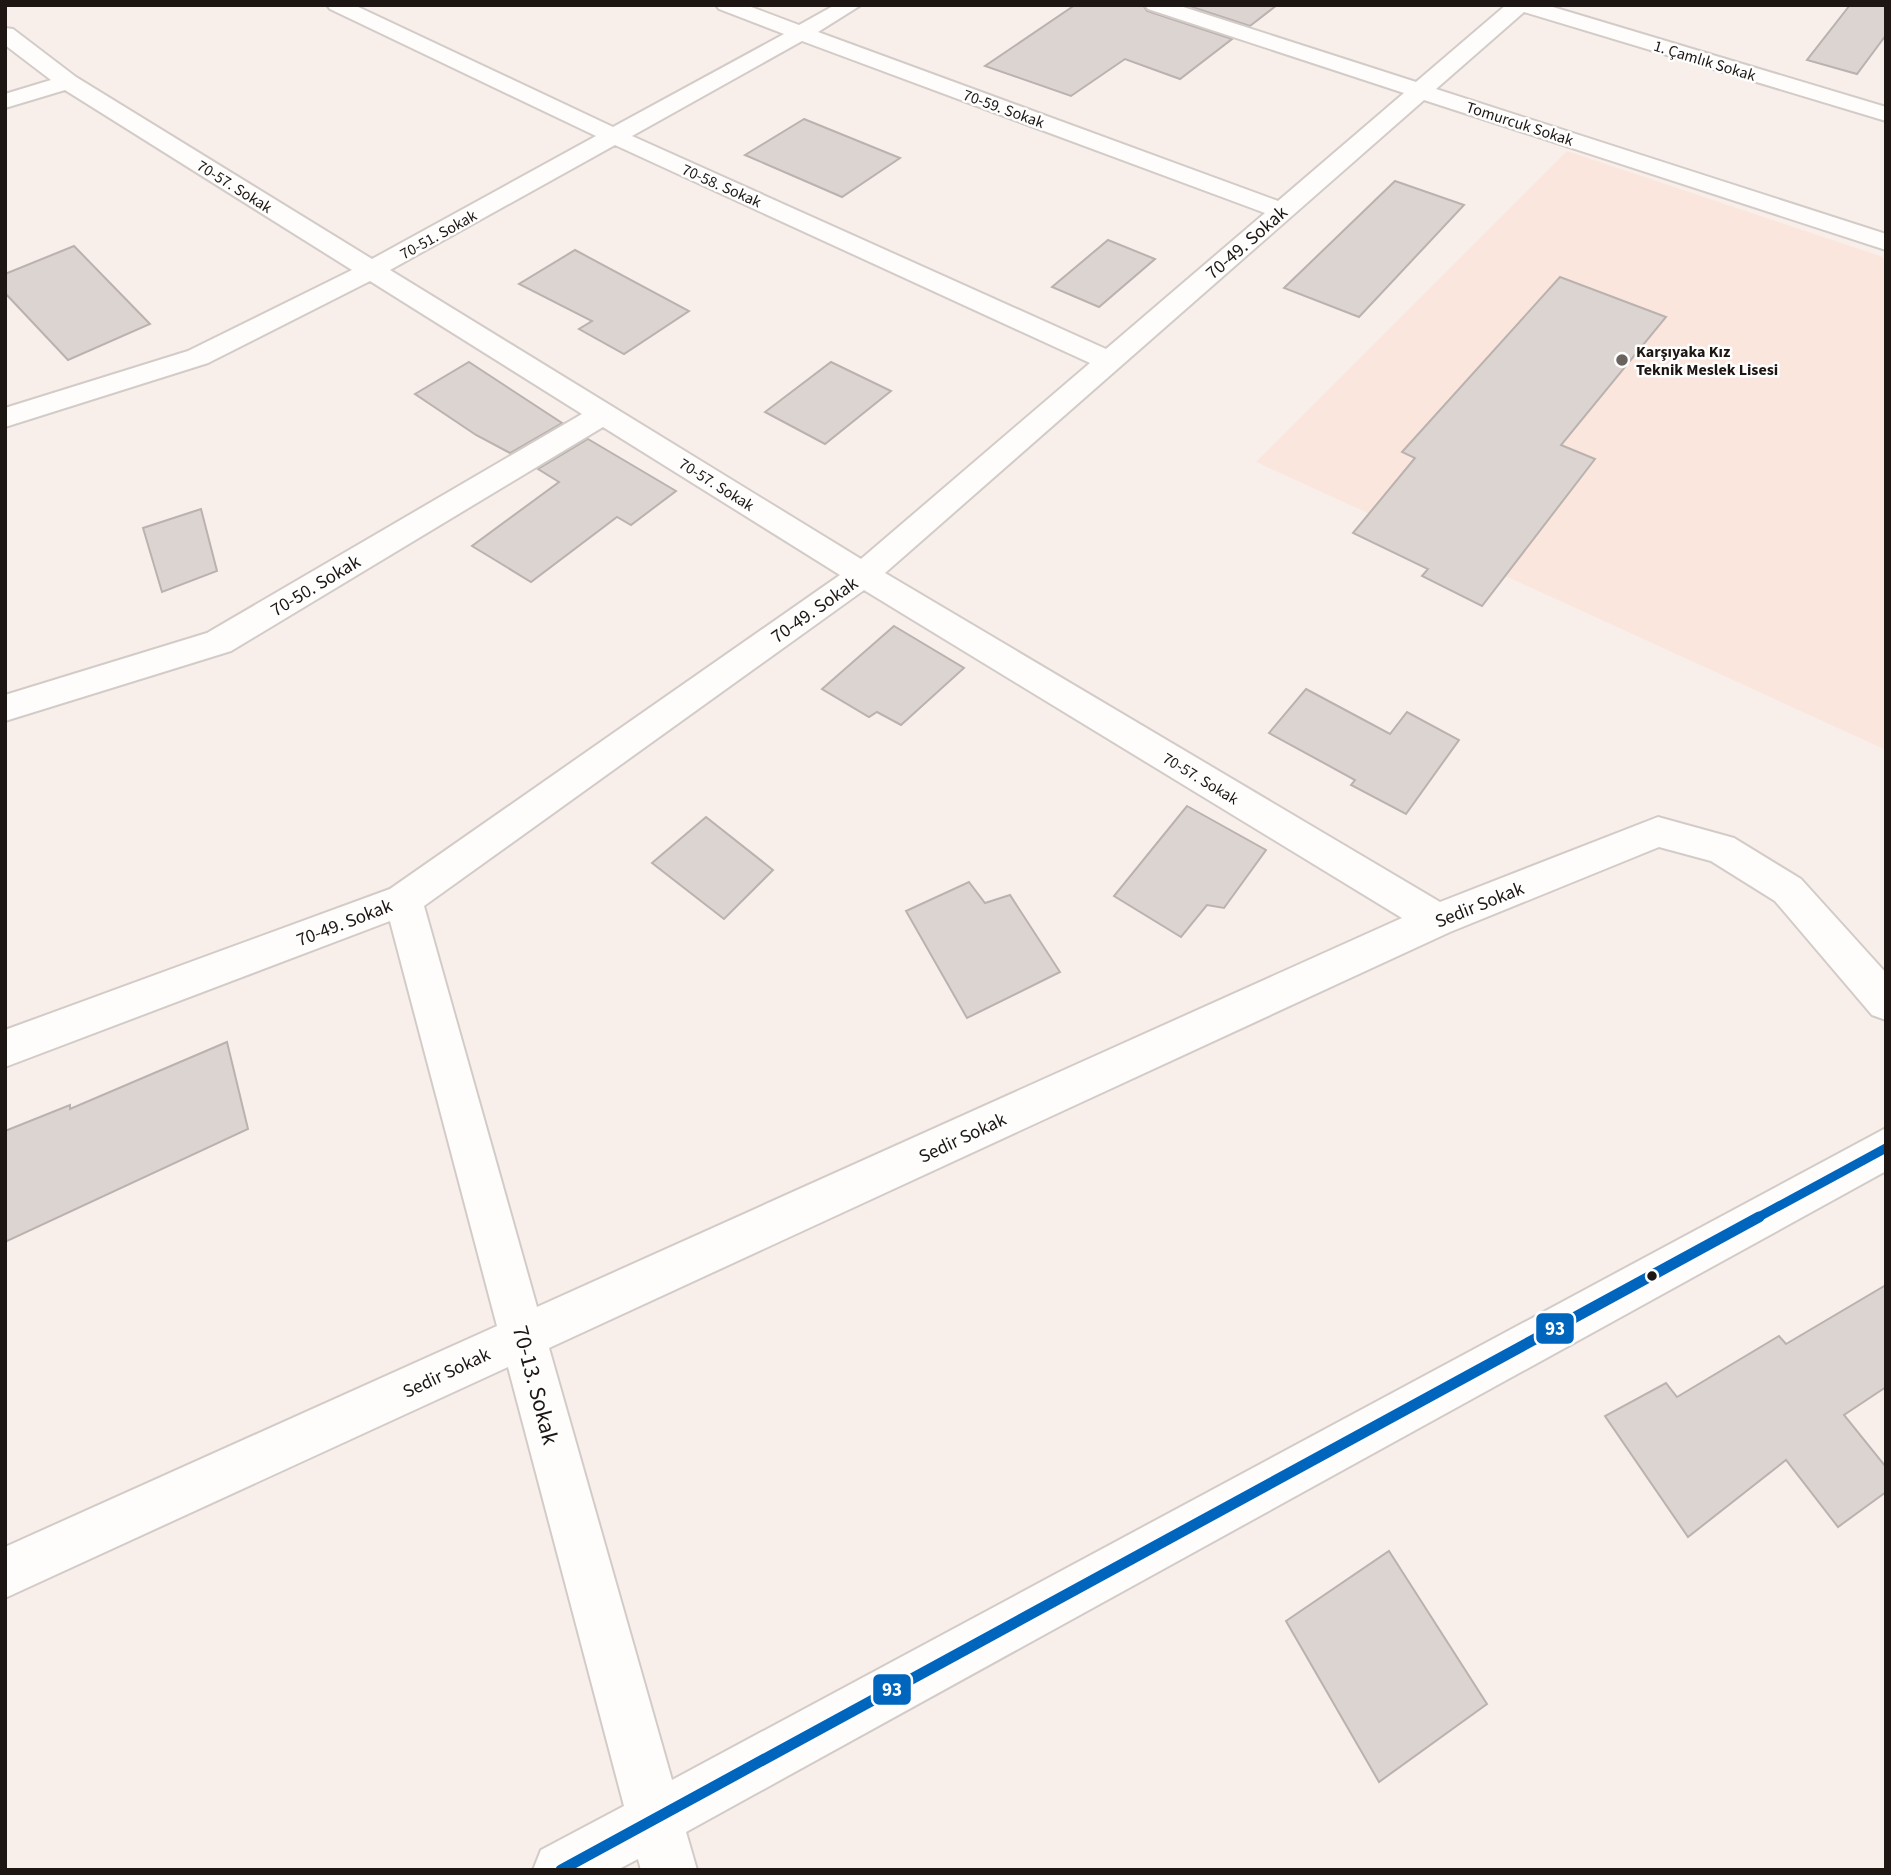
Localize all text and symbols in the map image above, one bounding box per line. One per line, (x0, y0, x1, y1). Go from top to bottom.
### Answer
street label: 1. Çamlık Sokak (1651, 35, 1759, 87)
street label: 70-59. Sokak (960, 84, 1047, 134)
street label: Tomurcuk Sokak (1463, 96, 1576, 152)
street label: 70-57. Sokak (193, 155, 276, 219)
street label: 70-58. Sokak (678, 159, 765, 213)
street label: 70-49. Sokak (1200, 199, 1294, 286)
street label: 70-51. Sokak (396, 205, 481, 265)
place label: Karşıyaka Kız Teknik Meslek Lisesi (1636, 341, 1778, 381)
marker: Karşıyaka Kız Teknik Meslek Lisesi (1614, 352, 1630, 368)
street label: 70-57. Sokak (675, 453, 758, 517)
street label: 70-50. Sokak (266, 548, 366, 624)
street label: 70-49. Sokak (766, 570, 864, 650)
street label: 70-57. Sokak (1158, 748, 1243, 810)
street label: Sedir Sokak (1431, 875, 1529, 935)
street label: 70-49. Sokak (293, 893, 397, 954)
street label: Sedir Sokak (914, 1106, 1011, 1170)
unlabelled marker (1645, 1269, 1659, 1283)
line badge: 93 (1535, 1312, 1575, 1345)
text: 93 (1545, 1316, 1565, 1343)
street label: 70-13. Sokak (504, 1322, 567, 1449)
street label: Sedir Sokak (398, 1341, 495, 1405)
line badge: 93 (872, 1673, 912, 1706)
text: 93 (882, 1677, 902, 1704)

